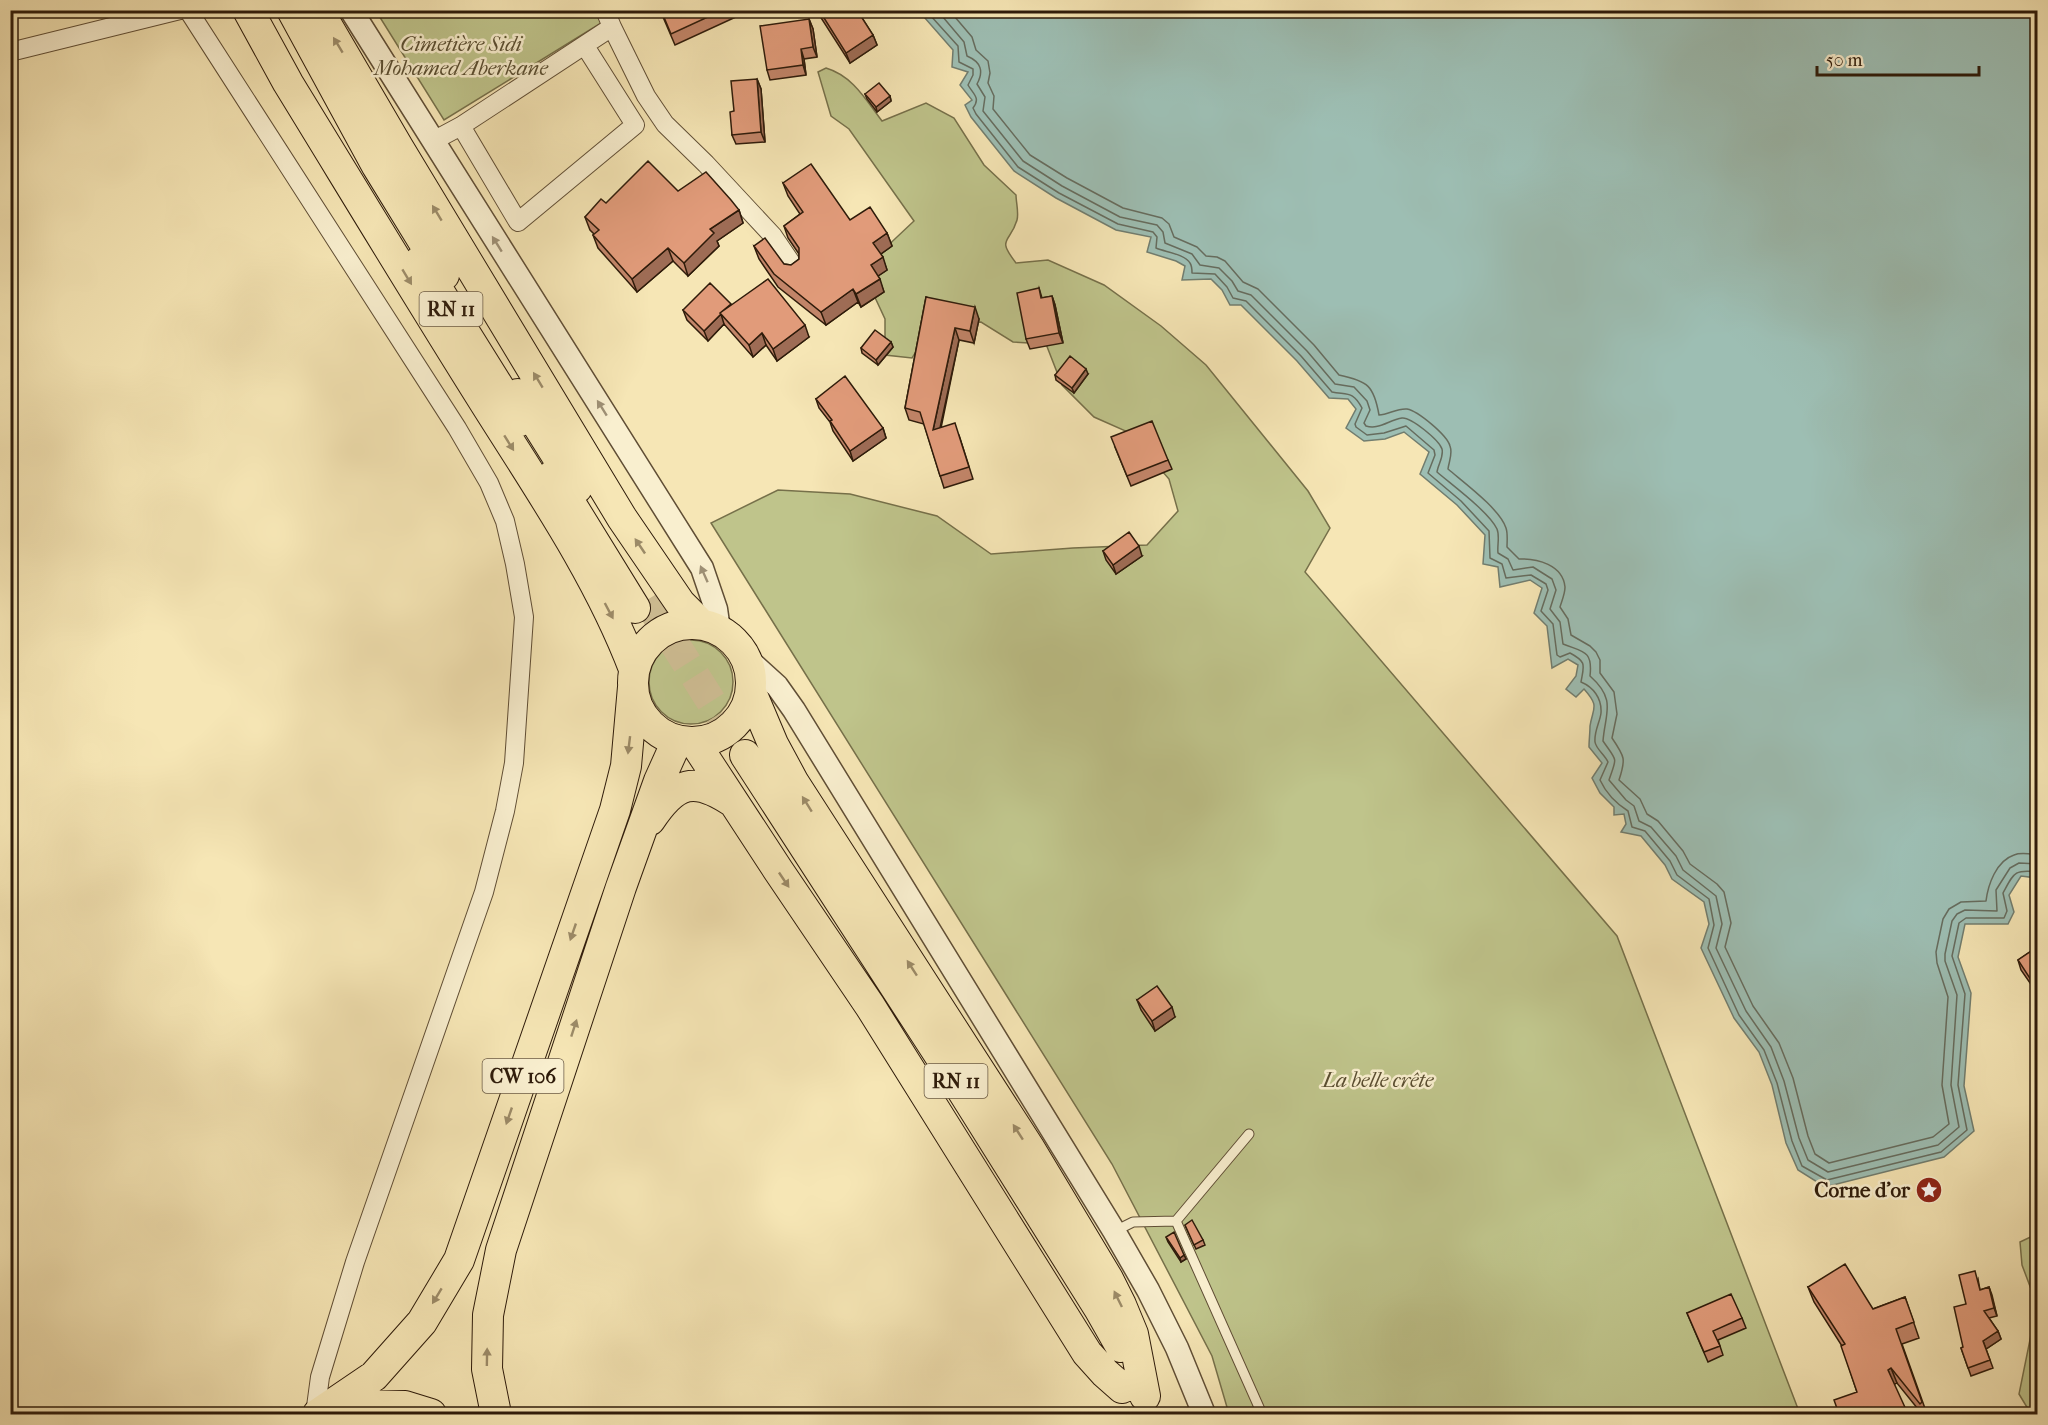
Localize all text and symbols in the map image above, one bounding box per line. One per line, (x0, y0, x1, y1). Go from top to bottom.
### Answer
park label: Cimetière Sidi Mohamed Aberkane (372, 32, 548, 80)
one-way arrow (332, 37, 343, 53)
scale bar (1817, 39, 1979, 77)
text: 50 m (1826, 50, 1863, 71)
one-way arrow (432, 205, 443, 221)
one-way arrow (492, 235, 503, 252)
one-way arrow (401, 269, 412, 285)
road number: RN 11 (420, 292, 482, 326)
one-way arrow (533, 372, 544, 388)
one-way arrow (596, 400, 607, 417)
one-way arrow (504, 435, 515, 451)
one-way arrow (635, 537, 646, 554)
one-way arrow (699, 565, 709, 583)
one-way arrow (604, 602, 614, 619)
one-way arrow (624, 736, 633, 755)
one-way arrow (801, 796, 812, 812)
one-way arrow (778, 871, 790, 887)
one-way arrow (568, 923, 578, 941)
one-way arrow (907, 960, 918, 977)
one-way arrow (570, 1019, 579, 1037)
road number: CW 106 (482, 1059, 564, 1093)
road number: RN 11 (924, 1064, 988, 1098)
park label: La belle crête (1321, 1068, 1434, 1092)
one-way arrow (504, 1107, 513, 1125)
one-way arrow (1013, 1124, 1024, 1140)
place icon: Corne d'or (1914, 1175, 1944, 1205)
place label: Corne d'or (1814, 1178, 1911, 1202)
one-way arrow (432, 1288, 442, 1305)
one-way arrow (1114, 1291, 1123, 1308)
one-way arrow (482, 1347, 492, 1366)

